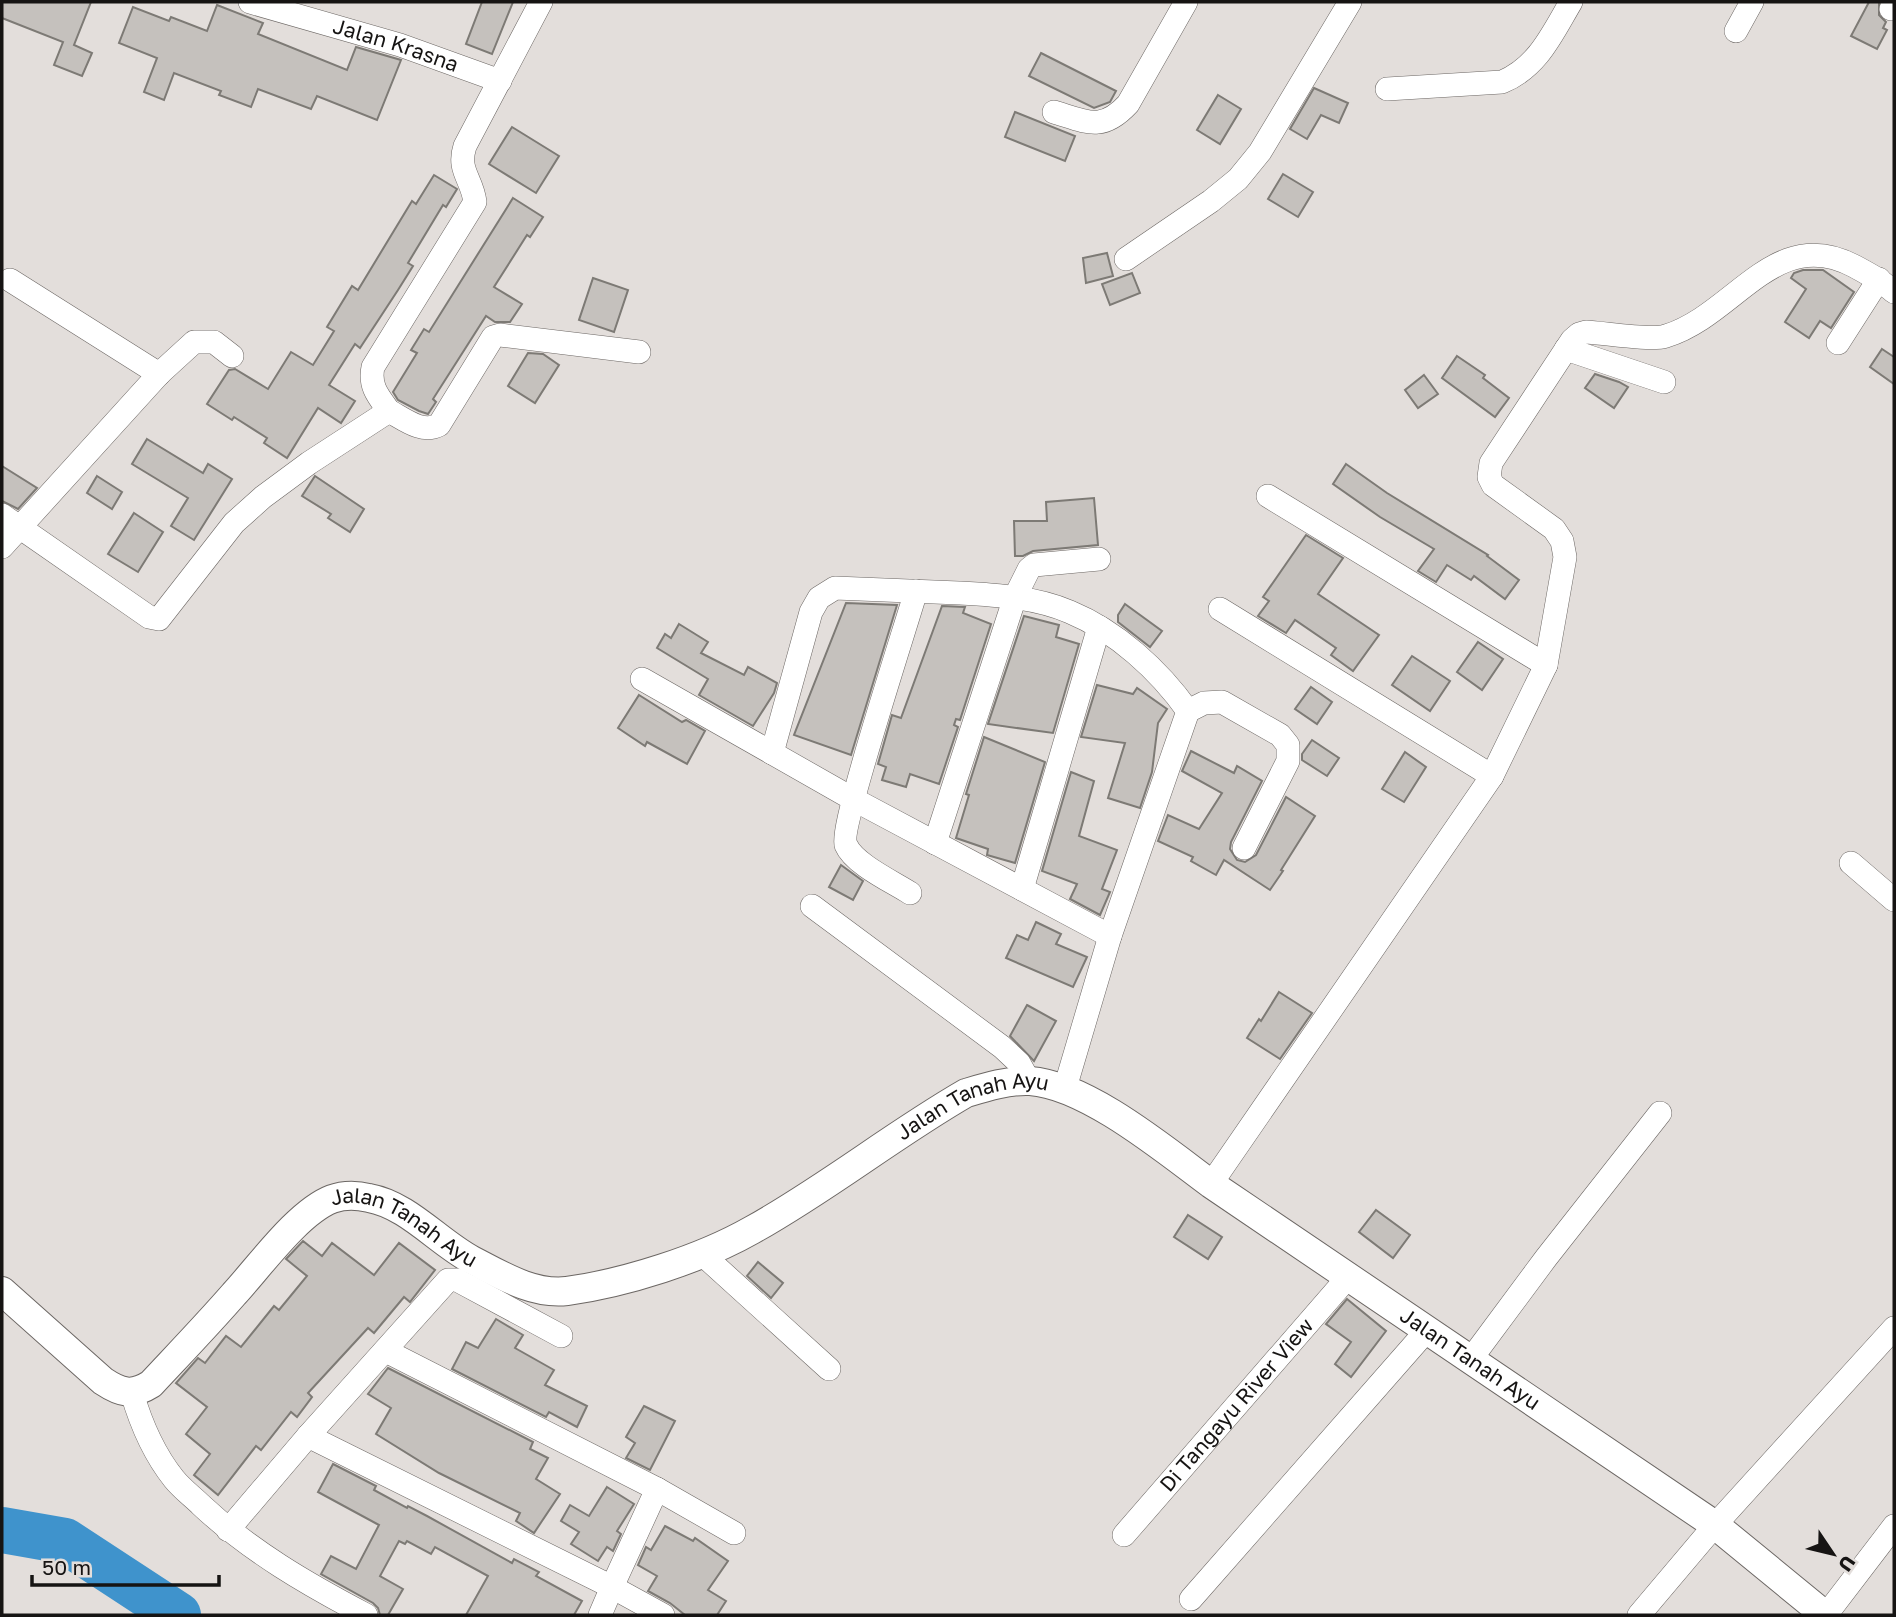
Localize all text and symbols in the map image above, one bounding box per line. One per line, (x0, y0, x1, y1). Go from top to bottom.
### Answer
street label: Jalan Krasna (330, 12, 462, 77)
street label: Jalan Tanah Ayu (891, 1067, 1051, 1145)
street label: Jalan Tanah Ayu (327, 1182, 482, 1272)
street label: Jalan Tanah Ayu (1395, 1302, 1546, 1415)
street label: Di Tangayu River View (1154, 1312, 1318, 1497)
north arrow (1798, 1519, 1868, 1589)
scale bar (32, 1544, 219, 1588)
text: U (1834, 1552, 1861, 1576)
text: 50 m (42, 1554, 91, 1580)

